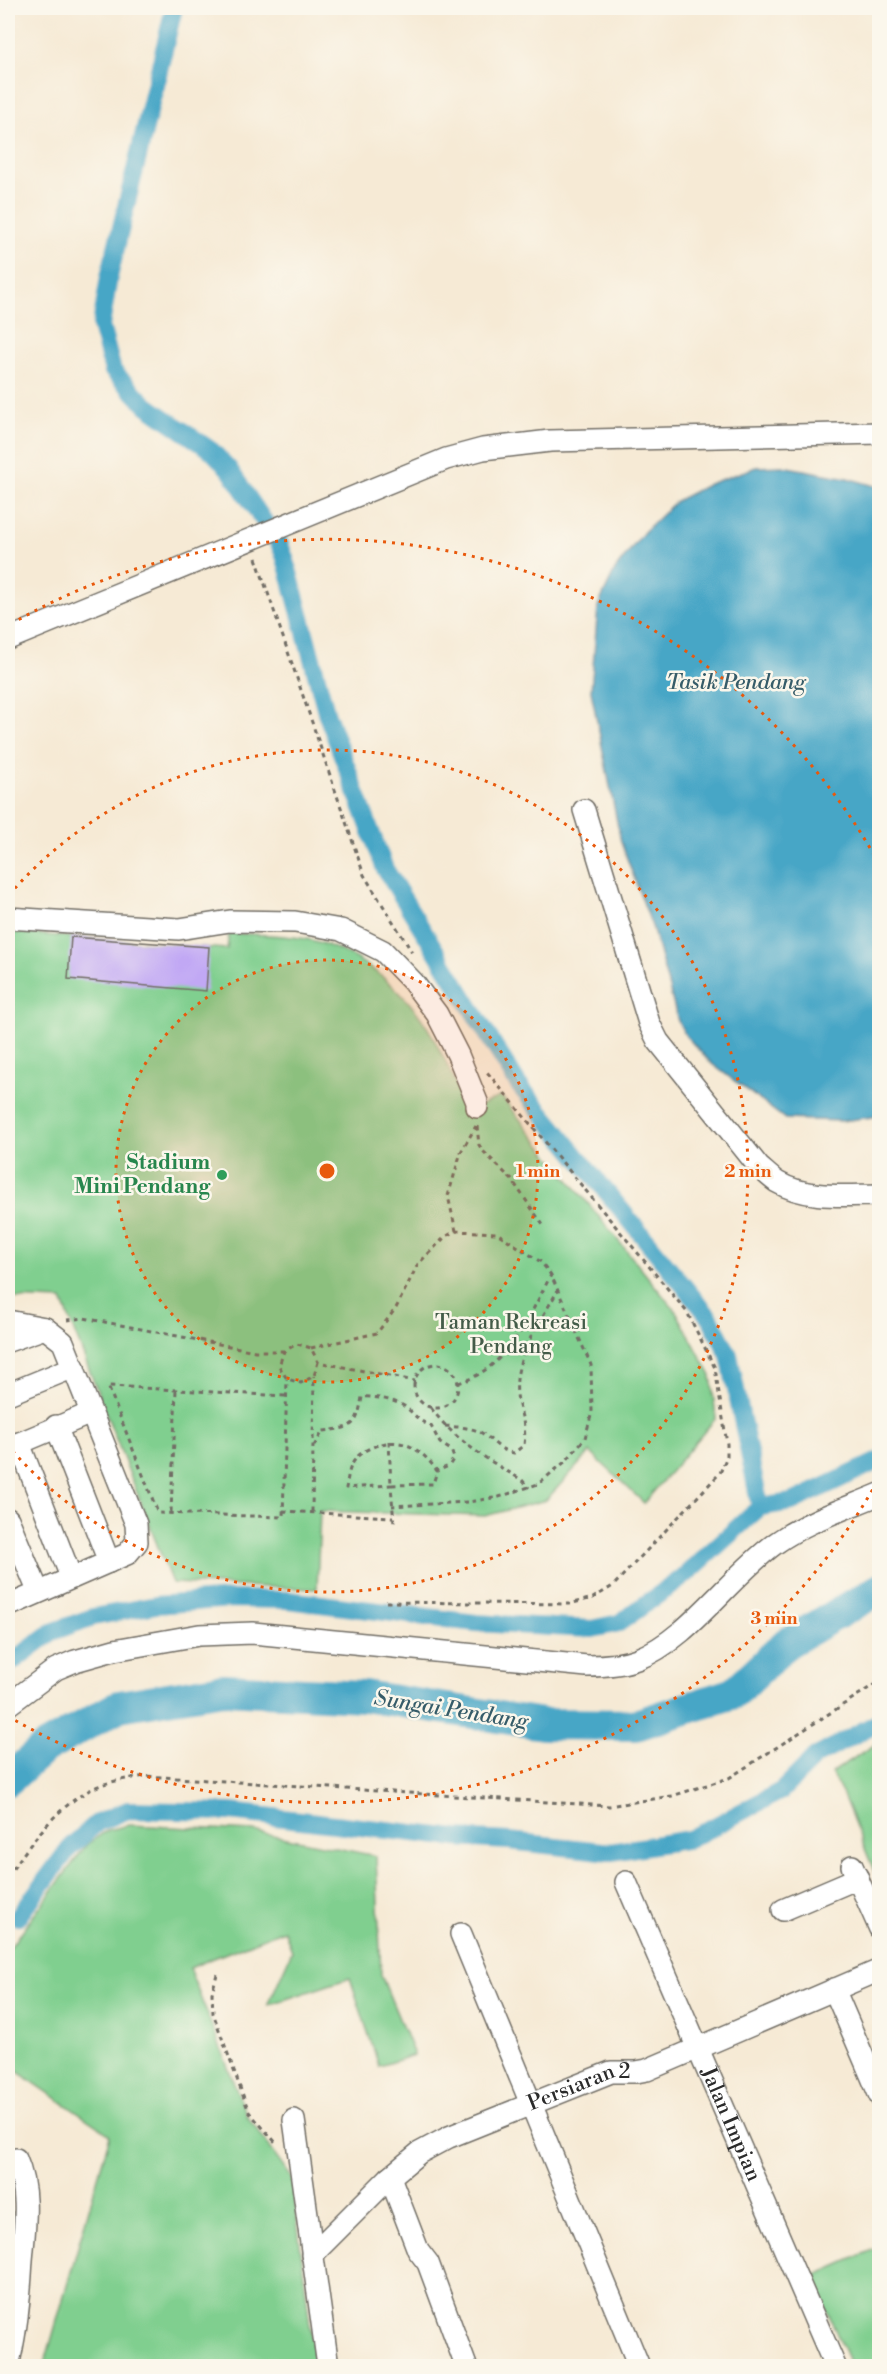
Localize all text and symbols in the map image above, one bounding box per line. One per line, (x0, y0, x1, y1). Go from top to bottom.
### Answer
water label: Tasik Pendang (666, 669, 807, 696)
place label: Stadium Mini Pendang (74, 1150, 211, 1200)
text: 1 min (516, 1160, 560, 1183)
text: 2 min (724, 1160, 772, 1183)
centre of rings (317, 1161, 337, 1181)
marker: Stadium Mini Pendang (215, 1168, 229, 1182)
park label: Taman Rekreasi Pendang (435, 1310, 587, 1360)
text: 3 min (751, 1607, 797, 1630)
water label: Sungai Pendang (372, 1685, 531, 1736)
street label: Persiaran 2 (524, 2059, 630, 2117)
street label: Jalan Impian (694, 2062, 767, 2186)

